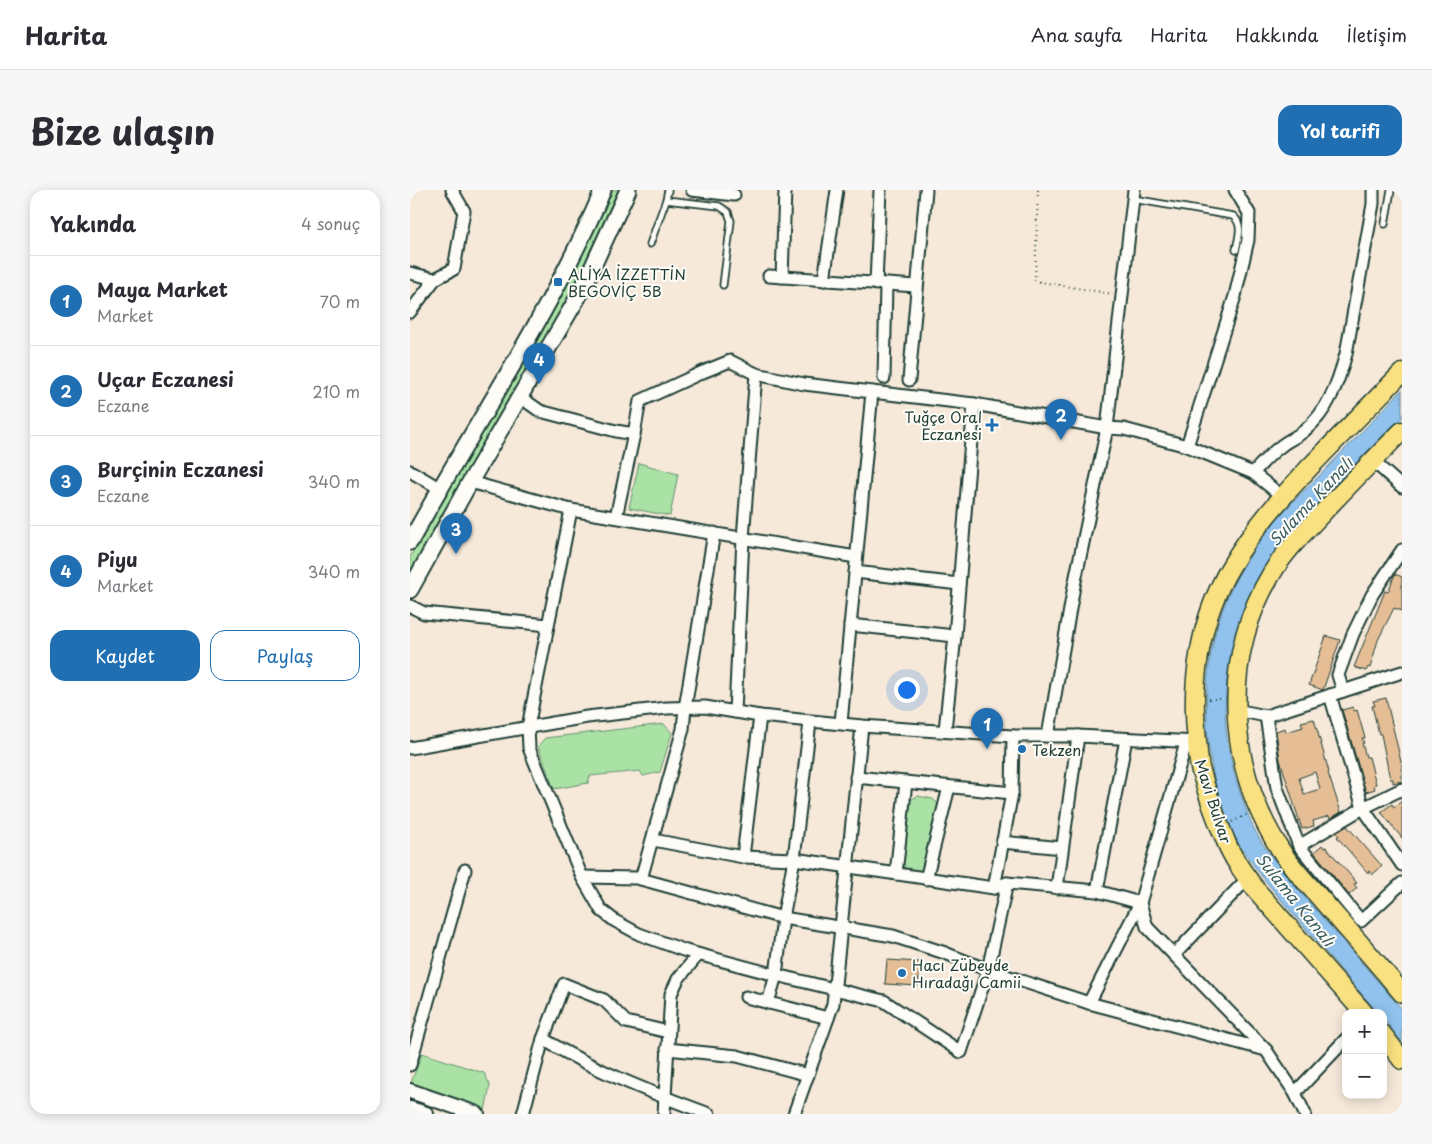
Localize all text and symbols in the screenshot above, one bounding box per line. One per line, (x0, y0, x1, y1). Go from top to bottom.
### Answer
text: Harita (25, 17, 107, 53)
text: Ana sayfa (1031, 21, 1122, 48)
text: Harita (1150, 21, 1207, 48)
text: Hakkında (1235, 21, 1319, 48)
text: İletişim (1347, 21, 1407, 48)
text: Bize ulaşın (30, 104, 215, 157)
button: Yol tarifi (1278, 105, 1402, 156)
text: Yakında (50, 207, 136, 239)
text: 4 sonuç (301, 211, 360, 235)
place label: ALİYA İZZETTİN BEGOVİÇ 5B (568, 262, 686, 302)
text: Maya Market (97, 275, 228, 303)
marker: ALİYA İZZETTİN BEGOVİÇ 5B (552, 276, 564, 288)
text: 1 (62, 289, 70, 313)
text: 70 m (320, 289, 360, 313)
text: Market (97, 303, 153, 327)
pin: 4 (523, 343, 555, 384)
text: Uçar Eczanesi (97, 365, 234, 393)
text: 2 (60, 379, 72, 403)
text: 210 m (312, 379, 360, 403)
text: Eczane (97, 393, 150, 417)
pin: 2 (1045, 399, 1077, 440)
place label: Tuğçe Oral Eczanesi (904, 405, 982, 445)
marker: Tuğçe Oral Eczanesi (986, 419, 998, 431)
water label: Sulama Kanalı (1262, 450, 1359, 551)
text: Burçinin Eczanesi (97, 455, 264, 483)
text: 3 (61, 469, 71, 493)
text: 340 m (308, 469, 360, 493)
text: Eczane (97, 483, 150, 507)
pin: 3 (440, 513, 472, 554)
text: Piyu (97, 545, 138, 573)
text: 4 (61, 559, 71, 583)
text: 340 m (308, 559, 360, 583)
text: Market (97, 573, 153, 597)
button: Kaydet (50, 630, 200, 681)
button: Paylaş (210, 630, 360, 681)
your location (894, 677, 920, 703)
pin: 1 (971, 708, 1003, 749)
place label: Tekzen (1032, 738, 1081, 761)
marker: Tekzen (1016, 743, 1028, 755)
street label: Mavi Bulvar (1190, 756, 1238, 846)
water label: Sulama Kanalı (1251, 847, 1342, 952)
place label: Hacı Zübeyde Hıradağı Camii (912, 953, 1021, 993)
marker: Hacı Zübeyde Hıradağı Camii (896, 967, 908, 979)
map controls (1342, 1009, 1387, 1099)
button: + (1342, 1009, 1387, 1054)
button: − (1342, 1054, 1387, 1099)

